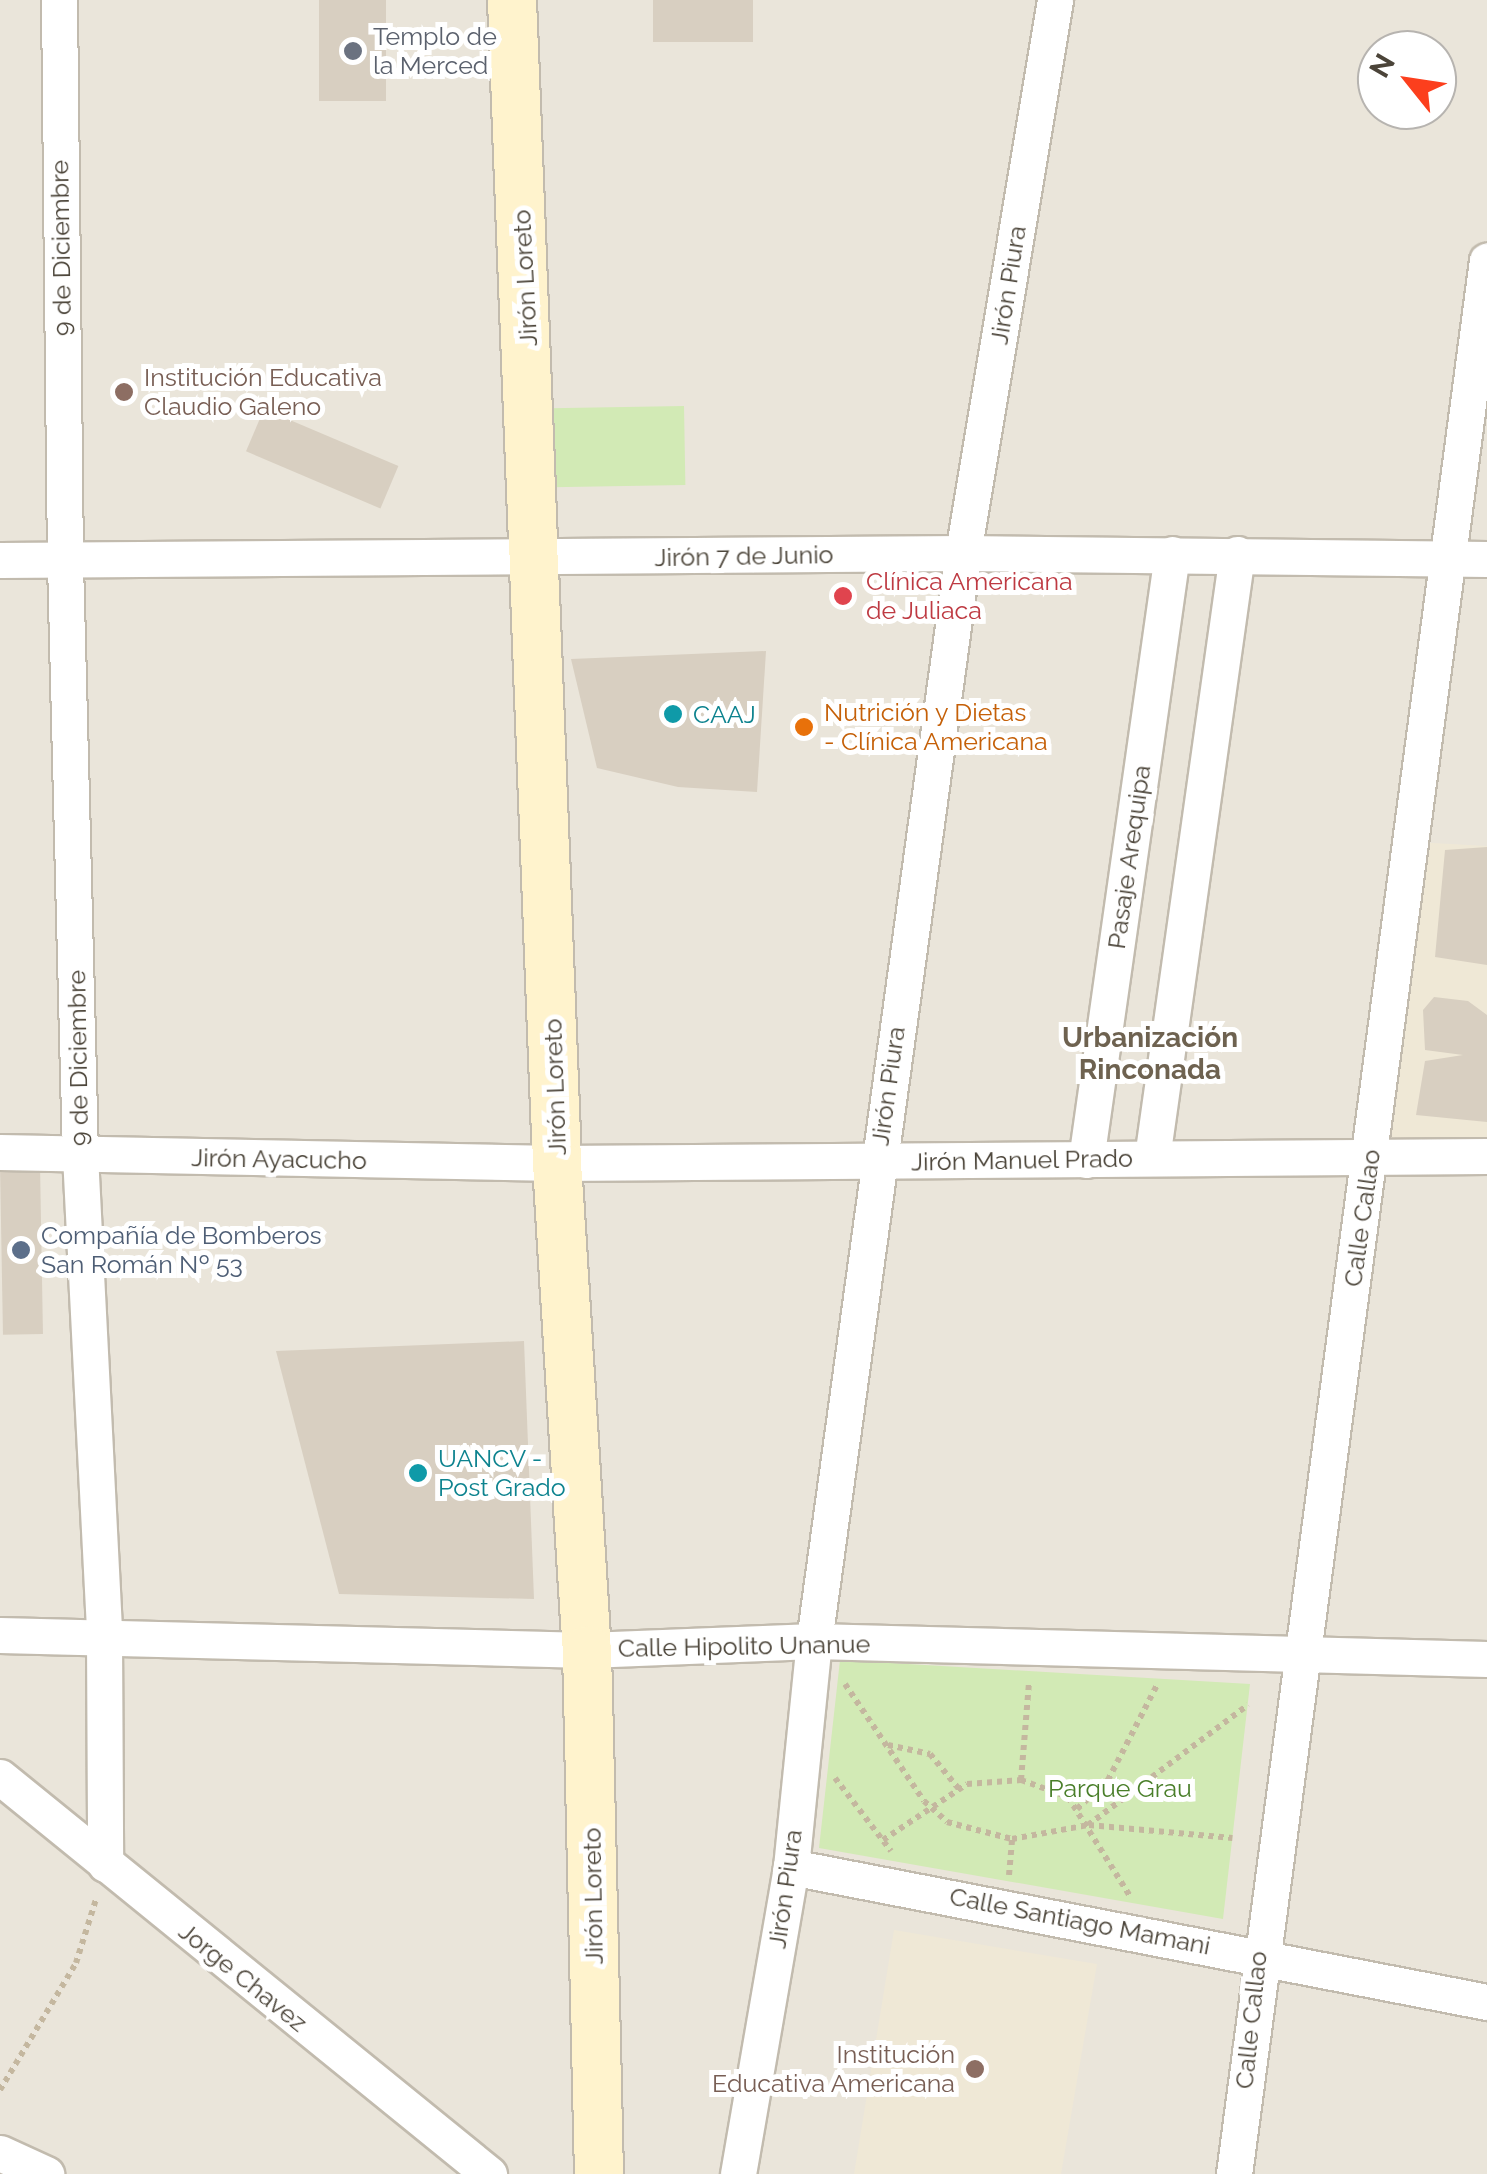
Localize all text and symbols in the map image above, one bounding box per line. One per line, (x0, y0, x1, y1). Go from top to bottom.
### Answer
place label: Templo de la Merced (373, 22, 497, 81)
north arrow (1357, 30, 1457, 130)
marker: Templo de la Merced (342, 40, 364, 62)
text: N (1363, 48, 1402, 83)
street label: 9 de Diciembre (44, 160, 78, 336)
street label: Jirón Loreto (506, 209, 544, 347)
street label: Jirón Piura (984, 223, 1032, 347)
place label: Institución Educativa Claudio Galeno (144, 363, 382, 422)
marker: Institución Educativa Claudio Galeno (113, 381, 135, 403)
street label: Jirón 7 de Junio (654, 539, 834, 573)
place label: Clínica Americana de Juliaca (866, 567, 1073, 626)
marker: Clínica Americana de Juliaca (830, 583, 856, 609)
place label: Nutrición y Dietas - Clínica Americana (824, 698, 1048, 757)
place label: CAAJ (693, 699, 756, 729)
marker: CAAJ (662, 703, 684, 725)
marker: Nutrición y Dietas - Clínica Americana (793, 716, 815, 738)
street label: Pasaje Arequipa (1101, 763, 1157, 951)
street label: 9 de Diciembre (61, 970, 95, 1146)
street label: Jirón Loreto (538, 1018, 572, 1156)
district label: Urbanización Rinconada (1062, 1021, 1238, 1087)
street label: Jirón Piura (865, 1025, 911, 1147)
street label: Jirón Ayacucho (191, 1142, 367, 1176)
street label: Jirón Manuel Prado (910, 1143, 1134, 1177)
street label: Calle Callao (1338, 1147, 1386, 1289)
place label: Compañía de Bomberos San Román Nº 53 (41, 1221, 322, 1280)
marker: Compañía de Bomberos San Román Nº 53 (10, 1239, 32, 1261)
place label: UANCV - Post Grado (438, 1444, 566, 1503)
marker: UANCV - Post Grado (407, 1462, 429, 1484)
street label: Calle Hipolito Unanue (618, 1629, 870, 1663)
park label: Parque Grau (1048, 1773, 1192, 1803)
street label: Jirón Loreto (577, 1827, 609, 1965)
street label: Jirón Piura (762, 1828, 808, 1950)
street label: Calle Santiago Mamani (947, 1881, 1213, 1961)
street label: Jorge Chavez (173, 1916, 313, 2038)
street label: Calle Callao (1229, 1950, 1273, 2090)
place label: Institución Educativa Americana (711, 2040, 955, 2099)
marker: Institución Educativa Americana (964, 2058, 986, 2080)

